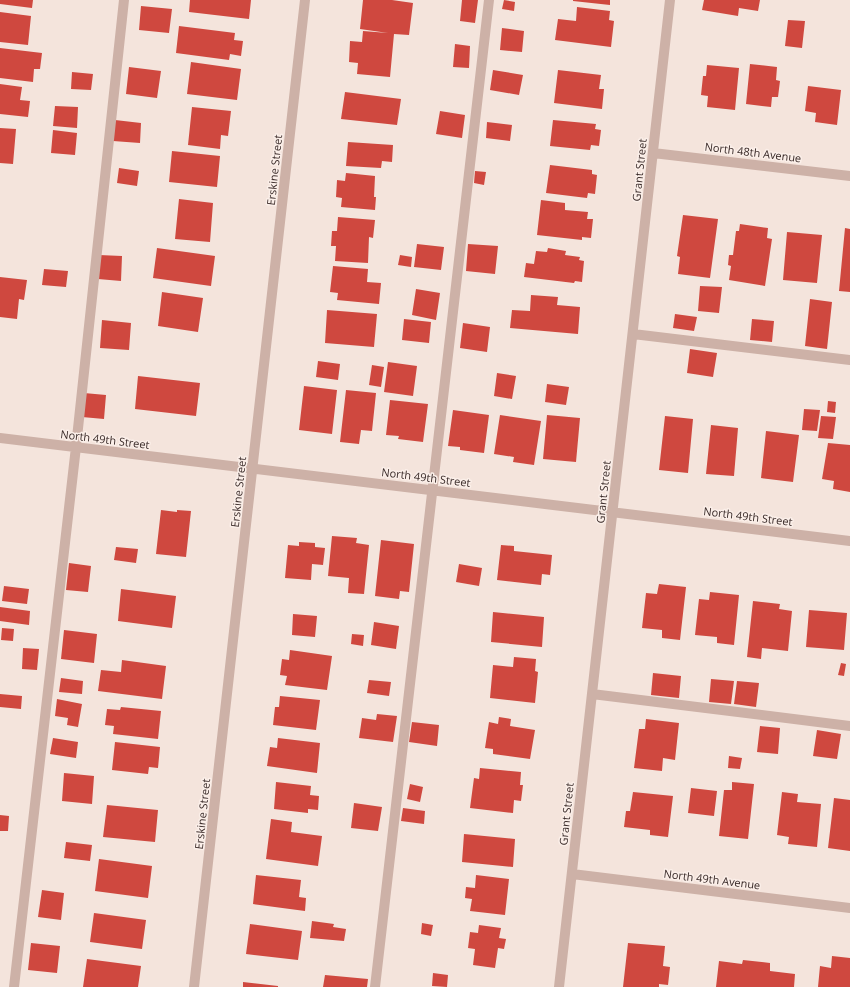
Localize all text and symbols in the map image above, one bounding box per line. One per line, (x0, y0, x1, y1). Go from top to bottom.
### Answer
street label: Erskine Street (263, 134, 285, 206)
street label: Grant Street (628, 138, 650, 202)
street label: North 48th Avenue (704, 139, 802, 165)
street label: North 49th Street (60, 426, 151, 452)
street label: Erskine Street (227, 456, 249, 528)
street label: Grant Street (592, 460, 614, 524)
street label: North 49th Street (381, 464, 472, 490)
street label: North 49th Street (703, 503, 794, 529)
street label: Erskine Street (191, 778, 213, 850)
street label: Grant Street (555, 782, 577, 846)
street label: North 49th Avenue (663, 866, 761, 892)

